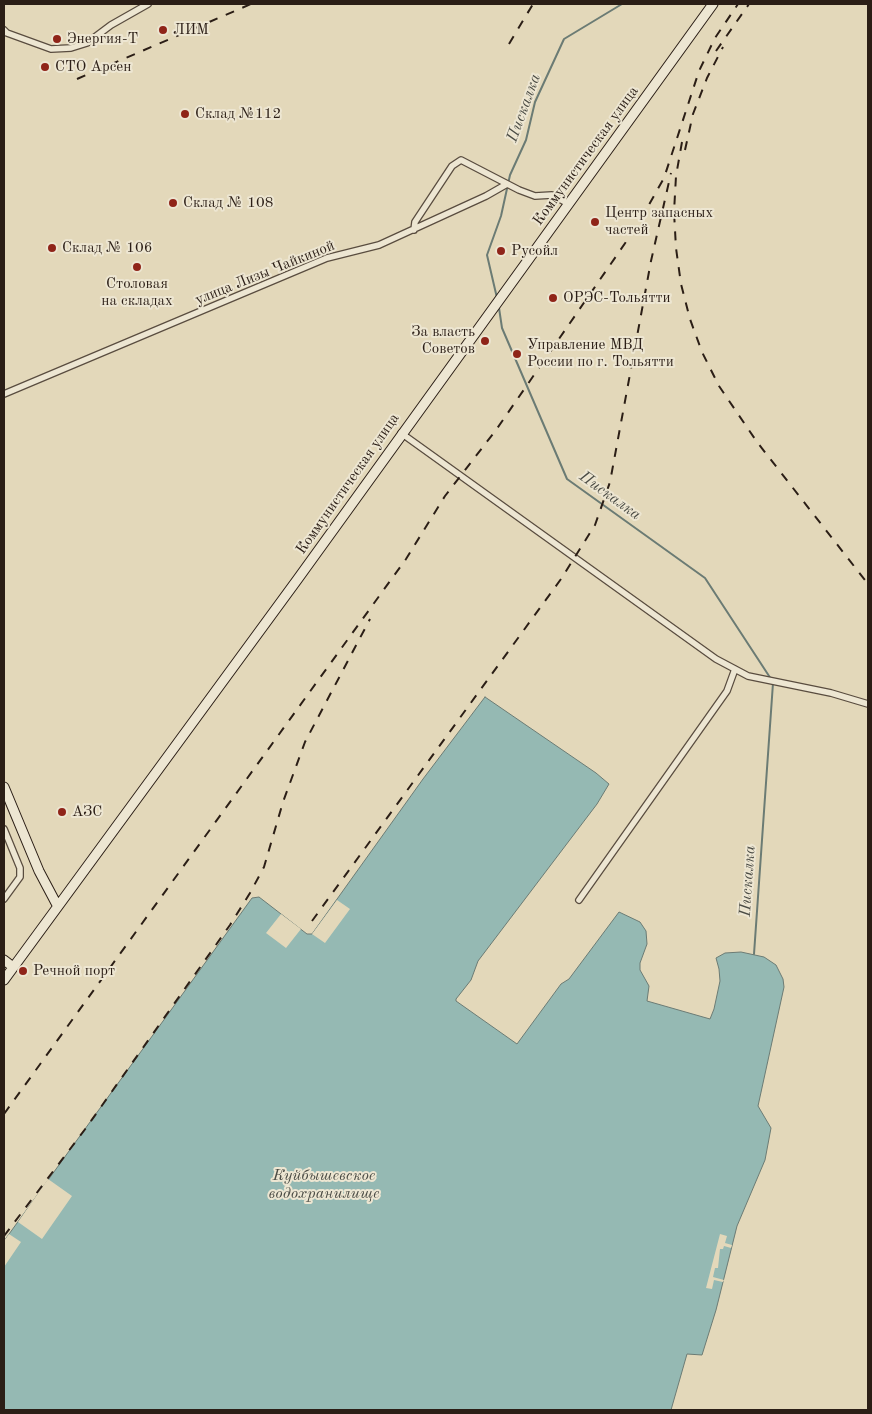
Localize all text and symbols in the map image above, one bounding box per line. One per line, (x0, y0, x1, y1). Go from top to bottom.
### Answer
place label: ЛИМ (173, 21, 209, 39)
marker: ЛИМ (157, 24, 169, 36)
place label: Энергия-Т (67, 30, 138, 48)
marker: Энергия-Т (51, 33, 63, 45)
place label: СТО Арсен (55, 58, 131, 76)
marker: СТО Арсен (39, 61, 51, 73)
water label: Пискалка (503, 71, 545, 145)
street label: Коммунистическая улица (529, 83, 643, 229)
place label: Склад №112 (195, 105, 281, 123)
marker: Склад №112 (179, 108, 191, 120)
place label: Склад № 108 (183, 194, 273, 212)
marker: Склад № 108 (167, 197, 179, 209)
place label: Центр запасных частей (605, 204, 713, 239)
marker: Центр запасных частей (589, 216, 601, 228)
street label: улица Лизы Чайкиной (193, 237, 337, 309)
place label: Склад № 106 (62, 239, 152, 257)
marker: Склад № 106 (46, 242, 58, 254)
place label: Русойл (511, 242, 558, 260)
marker: Русойл (495, 245, 507, 257)
marker: Столовая на складах (131, 261, 143, 273)
place label: Столовая на складах (101, 275, 173, 310)
place label: ОРЭС-Тольятти (563, 289, 671, 307)
marker: ОРЭС-Тольятти (547, 292, 559, 304)
place label: За власть Советов (411, 323, 475, 358)
marker: За власть Советов (479, 335, 491, 347)
place label: Управление МВД России по г. Тольятти (527, 336, 674, 371)
marker: Управление МВД России по г. Тольятти (511, 348, 523, 360)
street label: Коммунистическая улица (292, 410, 404, 558)
water label: Пискалка (575, 467, 645, 525)
place label: АЗС (72, 803, 102, 821)
marker: АЗС (56, 806, 68, 818)
water label: Пискалка (736, 845, 760, 917)
place label: Речной порт (33, 962, 115, 980)
marker: Речной порт (17, 965, 29, 977)
water label: Куйбышевское водохранилище (269, 1166, 379, 1204)

